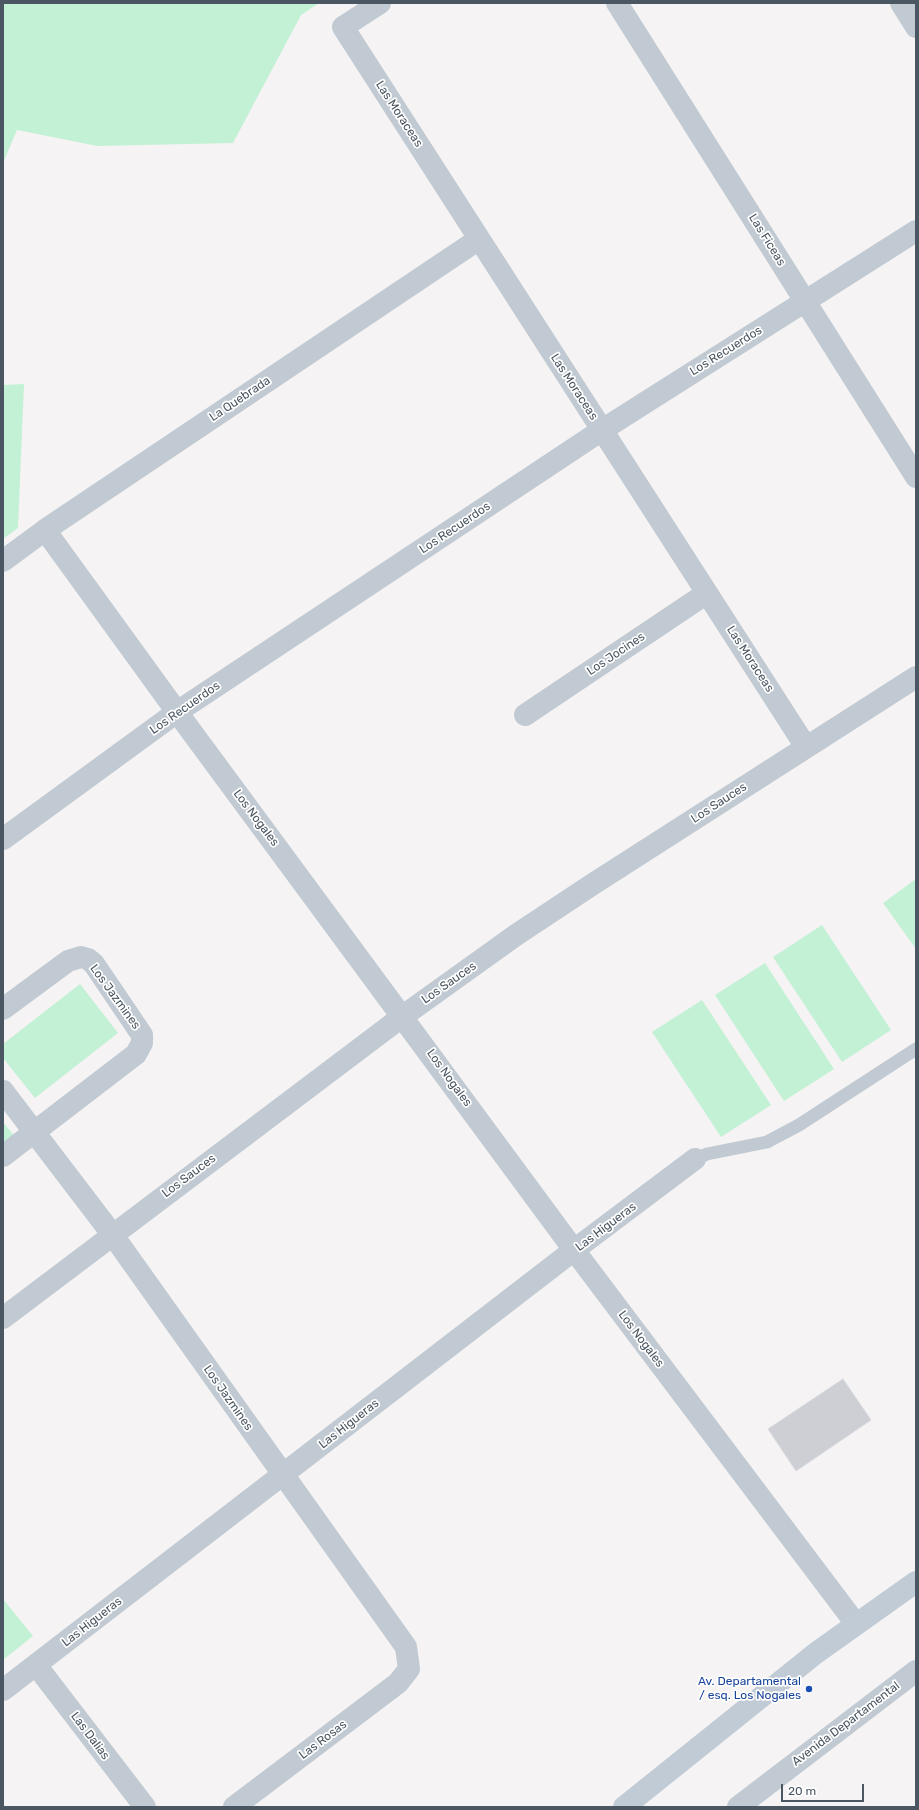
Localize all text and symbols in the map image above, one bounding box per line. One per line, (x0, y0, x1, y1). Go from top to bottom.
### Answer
street label: Las Moraceas (372, 78, 426, 150)
street label: Las Ficeas (745, 211, 789, 269)
street label: Los Recuerdos (687, 323, 765, 379)
street label: Las Moraceas (547, 351, 601, 423)
street label: La Quebrada (207, 373, 273, 425)
street label: Los Recuerdos (417, 499, 493, 557)
street label: Las Moraceas (723, 623, 777, 695)
street label: Los Jocines (584, 629, 648, 679)
street label: Los Recuerdos (147, 679, 223, 737)
street label: Los Sauces (689, 780, 749, 826)
street label: Los Nogales (230, 787, 282, 849)
street label: Los Sauces (419, 959, 479, 1007)
street label: Los Jazmines (87, 962, 143, 1032)
street label: Los Nogales (423, 1047, 475, 1109)
street label: Los Sauces (159, 1151, 219, 1201)
street label: Las Higueras (573, 1200, 639, 1254)
street label: Los Nogales (615, 1308, 667, 1370)
street label: Los Jazmines (200, 1363, 256, 1433)
street label: Las Higueras (316, 1396, 382, 1452)
street label: Las Higueras (59, 1594, 125, 1650)
place label: Av. Departamental / esq. Los Nogales (698, 1675, 801, 1703)
street label: Avenida Departamental (789, 1679, 903, 1769)
marker: Av. Departamental / esq. Los Nogales (804, 1684, 814, 1694)
street label: Las Dalias (67, 1709, 113, 1763)
street label: Las Rosas (296, 1717, 350, 1763)
scale bar (783, 1776, 866, 1802)
text: 20 m (788, 1784, 816, 1798)

